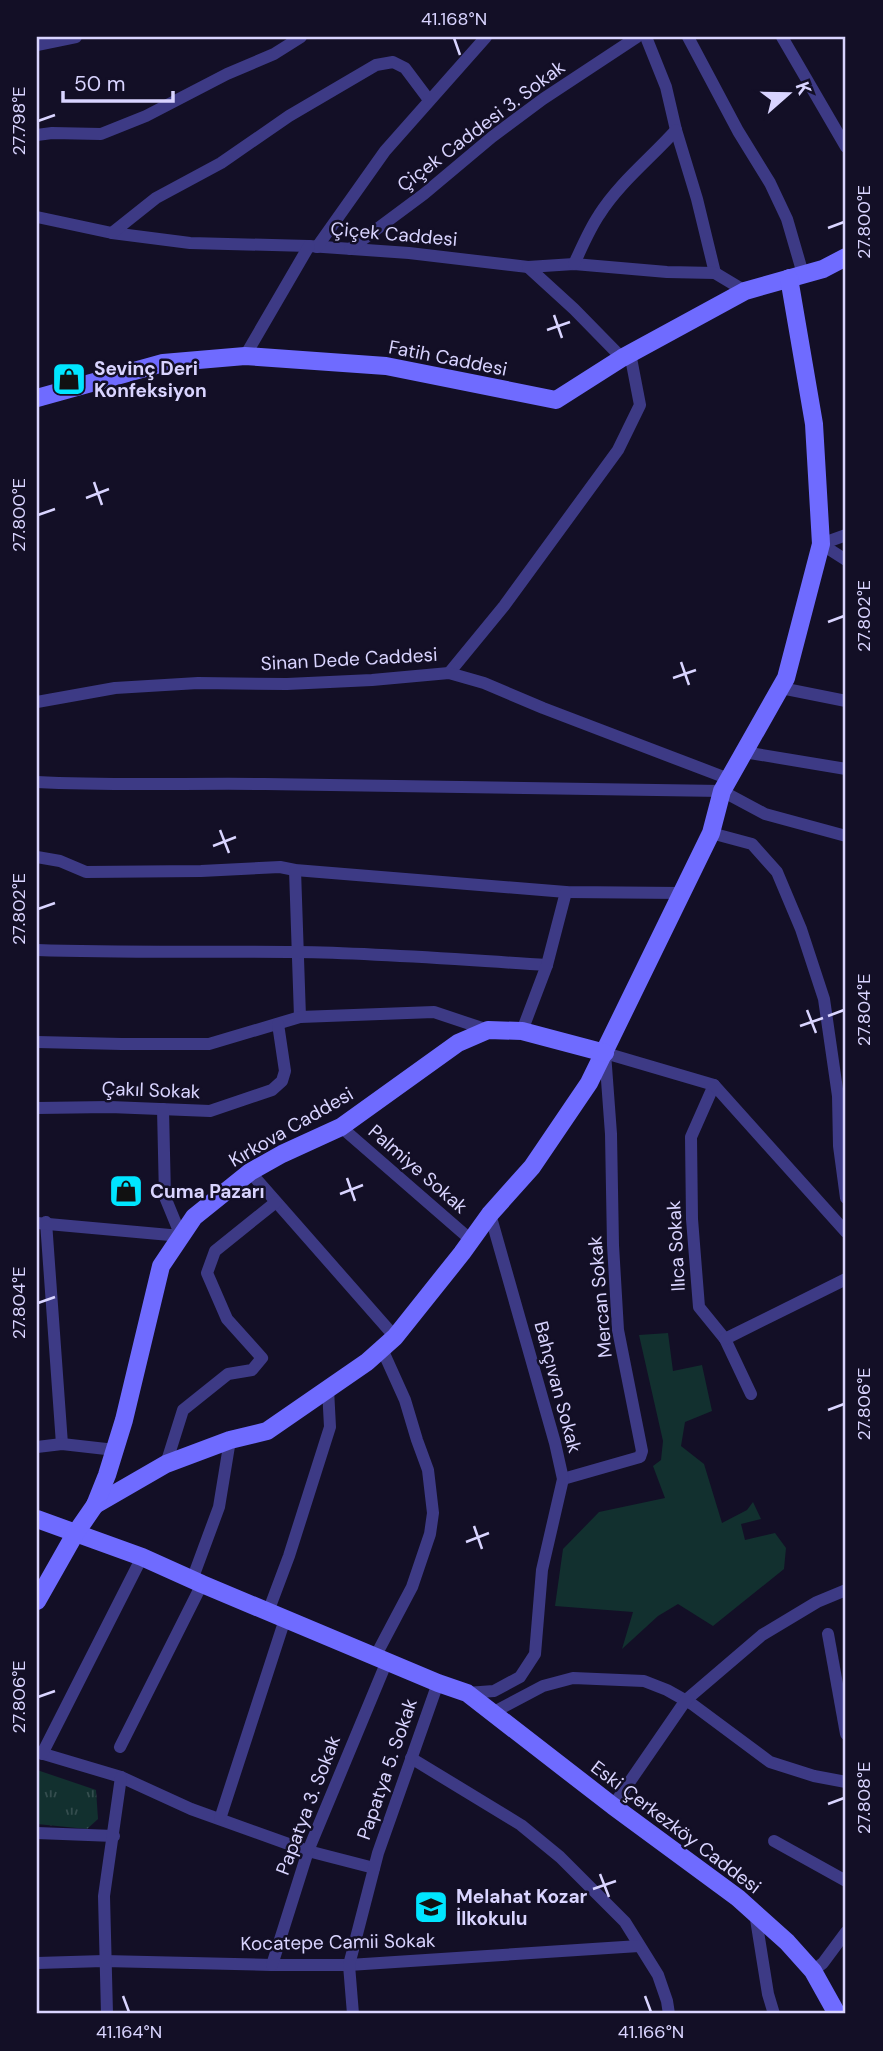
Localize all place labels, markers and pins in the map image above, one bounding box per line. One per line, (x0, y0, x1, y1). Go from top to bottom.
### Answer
place label: Sevinç Deri Konfeksiyon (94, 356, 207, 403)
shop icon: Sevinç Deri Konfeksiyon (50, 360, 88, 398)
shop icon: Cuma Pazarı (107, 1172, 145, 1210)
place label: Cuma Pazarı (150, 1179, 265, 1204)
place label: Melahat Kozar İlkokulu (456, 1884, 588, 1931)
school or university icon: Melahat Kozar İlkokulu (412, 1888, 450, 1926)

